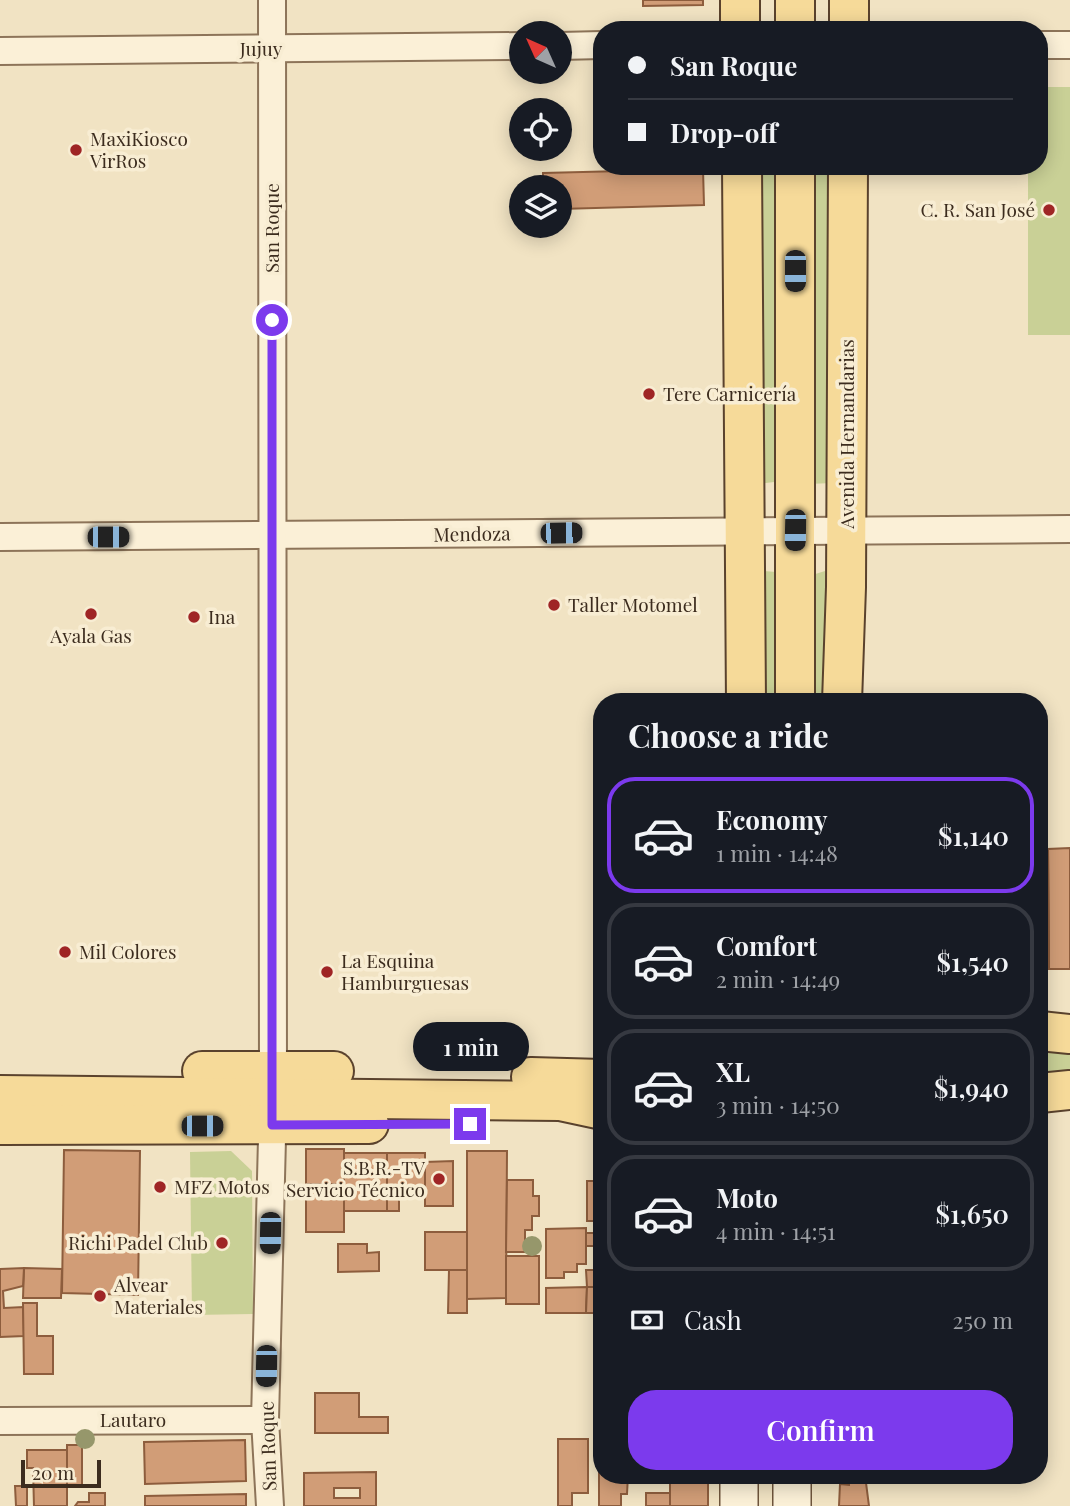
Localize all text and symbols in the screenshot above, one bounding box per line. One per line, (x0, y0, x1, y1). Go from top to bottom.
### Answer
north arrow (509, 21, 572, 84)
map controls (509, 21, 572, 238)
street label: Jujuy (239, 35, 283, 61)
text: San Roque (670, 48, 797, 83)
button: locate (509, 98, 572, 161)
text: Drop-off (670, 115, 777, 150)
place label: MaxiKiosco VirRos (89, 125, 188, 173)
marker: MaxiKiosco VirRos (68, 142, 84, 158)
button: layers (509, 175, 572, 238)
street label: San Roque (258, 183, 284, 273)
place label: C. R. San José (920, 196, 1035, 222)
marker: C. R. San José (1041, 202, 1057, 218)
car (785, 250, 806, 292)
route start (256, 304, 288, 336)
street label: Avenida Hernandarias (833, 339, 859, 530)
place label: Tere Carnicería (663, 380, 797, 406)
marker: Tere Carnicería (641, 386, 657, 402)
car (785, 509, 806, 551)
street label: Mendoza (433, 519, 511, 547)
car (540, 522, 583, 544)
car (88, 527, 130, 548)
place label: Taller Motomel (568, 591, 698, 617)
marker: Taller Motomel (546, 597, 562, 613)
place label: Ina (208, 603, 236, 629)
marker: Ayala Gas (83, 606, 99, 622)
marker: Ina (186, 609, 202, 625)
place label: Ayala Gas (49, 622, 132, 648)
text: Choose a ride (628, 713, 829, 756)
text: Economy (716, 802, 827, 837)
icon: car (632, 804, 695, 867)
text: $1,140 (938, 818, 1009, 853)
text: 1 min · 14:48 (716, 837, 838, 868)
text: Comfort (716, 928, 817, 963)
icon: car (632, 930, 695, 993)
place label: Mil Colores (79, 938, 176, 964)
marker: Mil Colores (57, 944, 73, 960)
text: $1,540 (937, 944, 1009, 979)
place label: La Esquina Hamburguesas (341, 947, 469, 995)
text: 2 min · 14:49 (716, 963, 840, 994)
marker: La Esquina Hamburguesas (319, 964, 335, 980)
callout: 1 min (412, 1023, 528, 1072)
text: 1 min (443, 1031, 499, 1062)
text: XL (716, 1054, 750, 1089)
icon: car (632, 1056, 695, 1119)
text: $1,940 (934, 1070, 1009, 1105)
text: 3 min · 14:50 (716, 1089, 840, 1120)
route end (454, 1108, 486, 1140)
car (182, 1116, 224, 1137)
place label: S.B.R.-TV Servicio Técnico (286, 1154, 426, 1202)
marker: S.B.R.-TV Servicio Técnico (431, 1171, 447, 1187)
place label: MFZ Motos (174, 1173, 270, 1199)
marker: MFZ Motos (152, 1179, 168, 1195)
text: Moto (716, 1180, 778, 1215)
icon: car (632, 1182, 695, 1245)
text: $1,650 (936, 1196, 1009, 1231)
car (260, 1212, 281, 1254)
text: 4 min · 14:51 (716, 1215, 836, 1246)
place label: Richi Padel Club (68, 1229, 208, 1255)
marker: Richi Padel Club (214, 1235, 230, 1251)
place label: Alvear Materiales (113, 1271, 203, 1319)
marker: Alvear Materiales (92, 1288, 108, 1304)
icon: cash (628, 1301, 666, 1339)
text: Cash (684, 1302, 742, 1337)
text: 250 m (952, 1304, 1013, 1335)
car (256, 1345, 277, 1387)
button: Confirm (628, 1390, 1013, 1470)
street label: San Roque (252, 1401, 282, 1491)
street label: Lautaro (100, 1406, 166, 1432)
scale bar (21, 1457, 102, 1489)
text: 20 m (32, 1459, 74, 1485)

